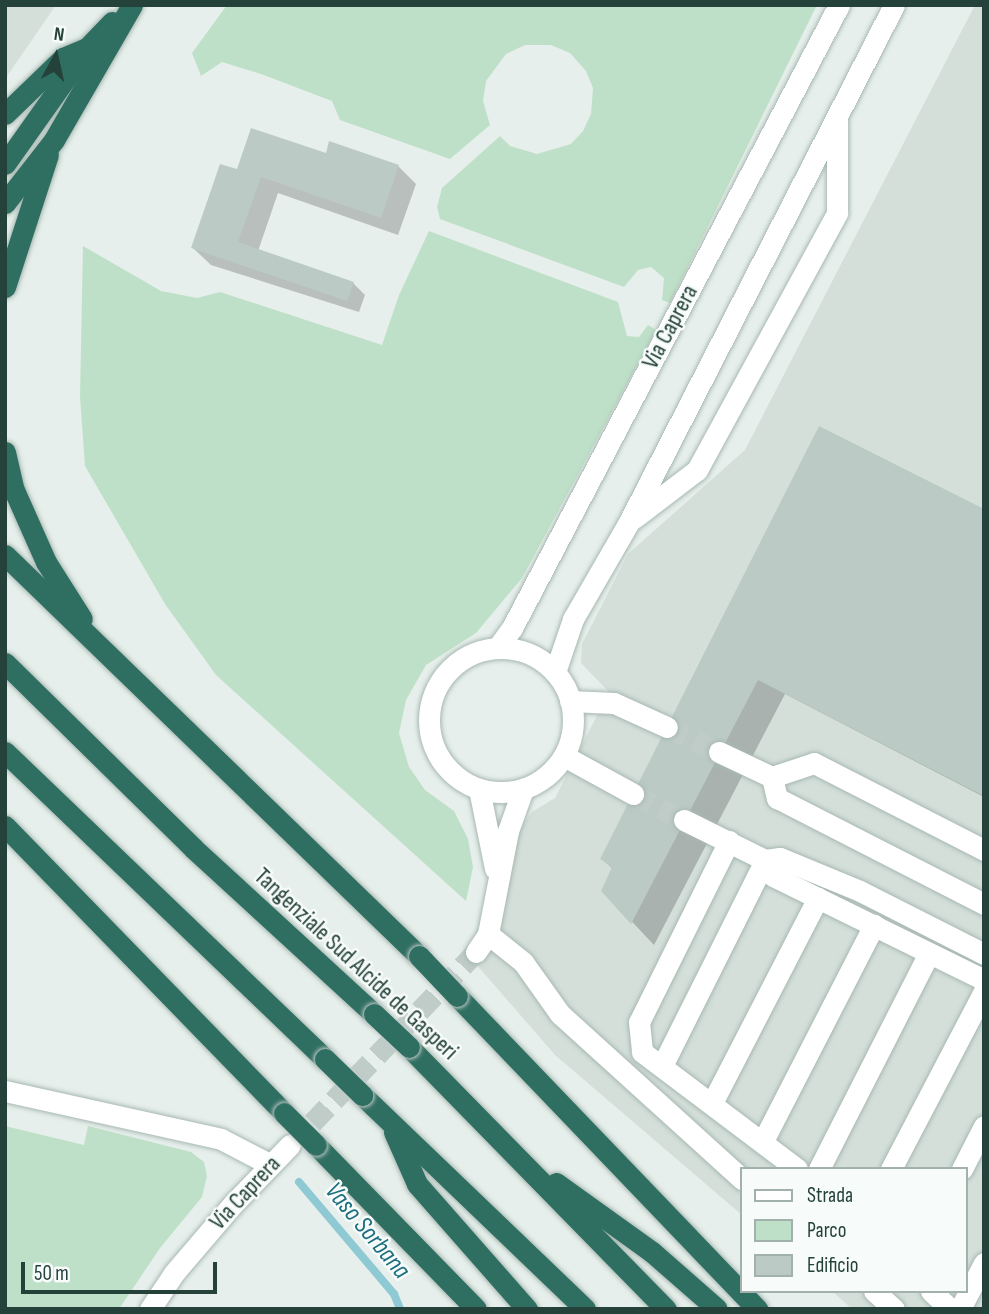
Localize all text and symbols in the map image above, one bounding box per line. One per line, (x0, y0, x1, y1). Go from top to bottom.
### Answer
north arrow (21, 21, 91, 91)
text: N (52, 23, 66, 47)
street label: Via Caprera (636, 280, 704, 374)
street label: Tangenziale Sud Alcide de Gasperi (248, 862, 464, 1066)
street label: Via Caprera (204, 1150, 286, 1236)
legend (740, 1167, 968, 1293)
water label: Vaso Sorbana (318, 1176, 416, 1286)
text: Strada (807, 1183, 853, 1208)
text: Parco (807, 1218, 846, 1243)
scale bar (24, 1248, 220, 1292)
text: Edificio (807, 1253, 858, 1278)
text: 50 m (34, 1261, 69, 1286)

